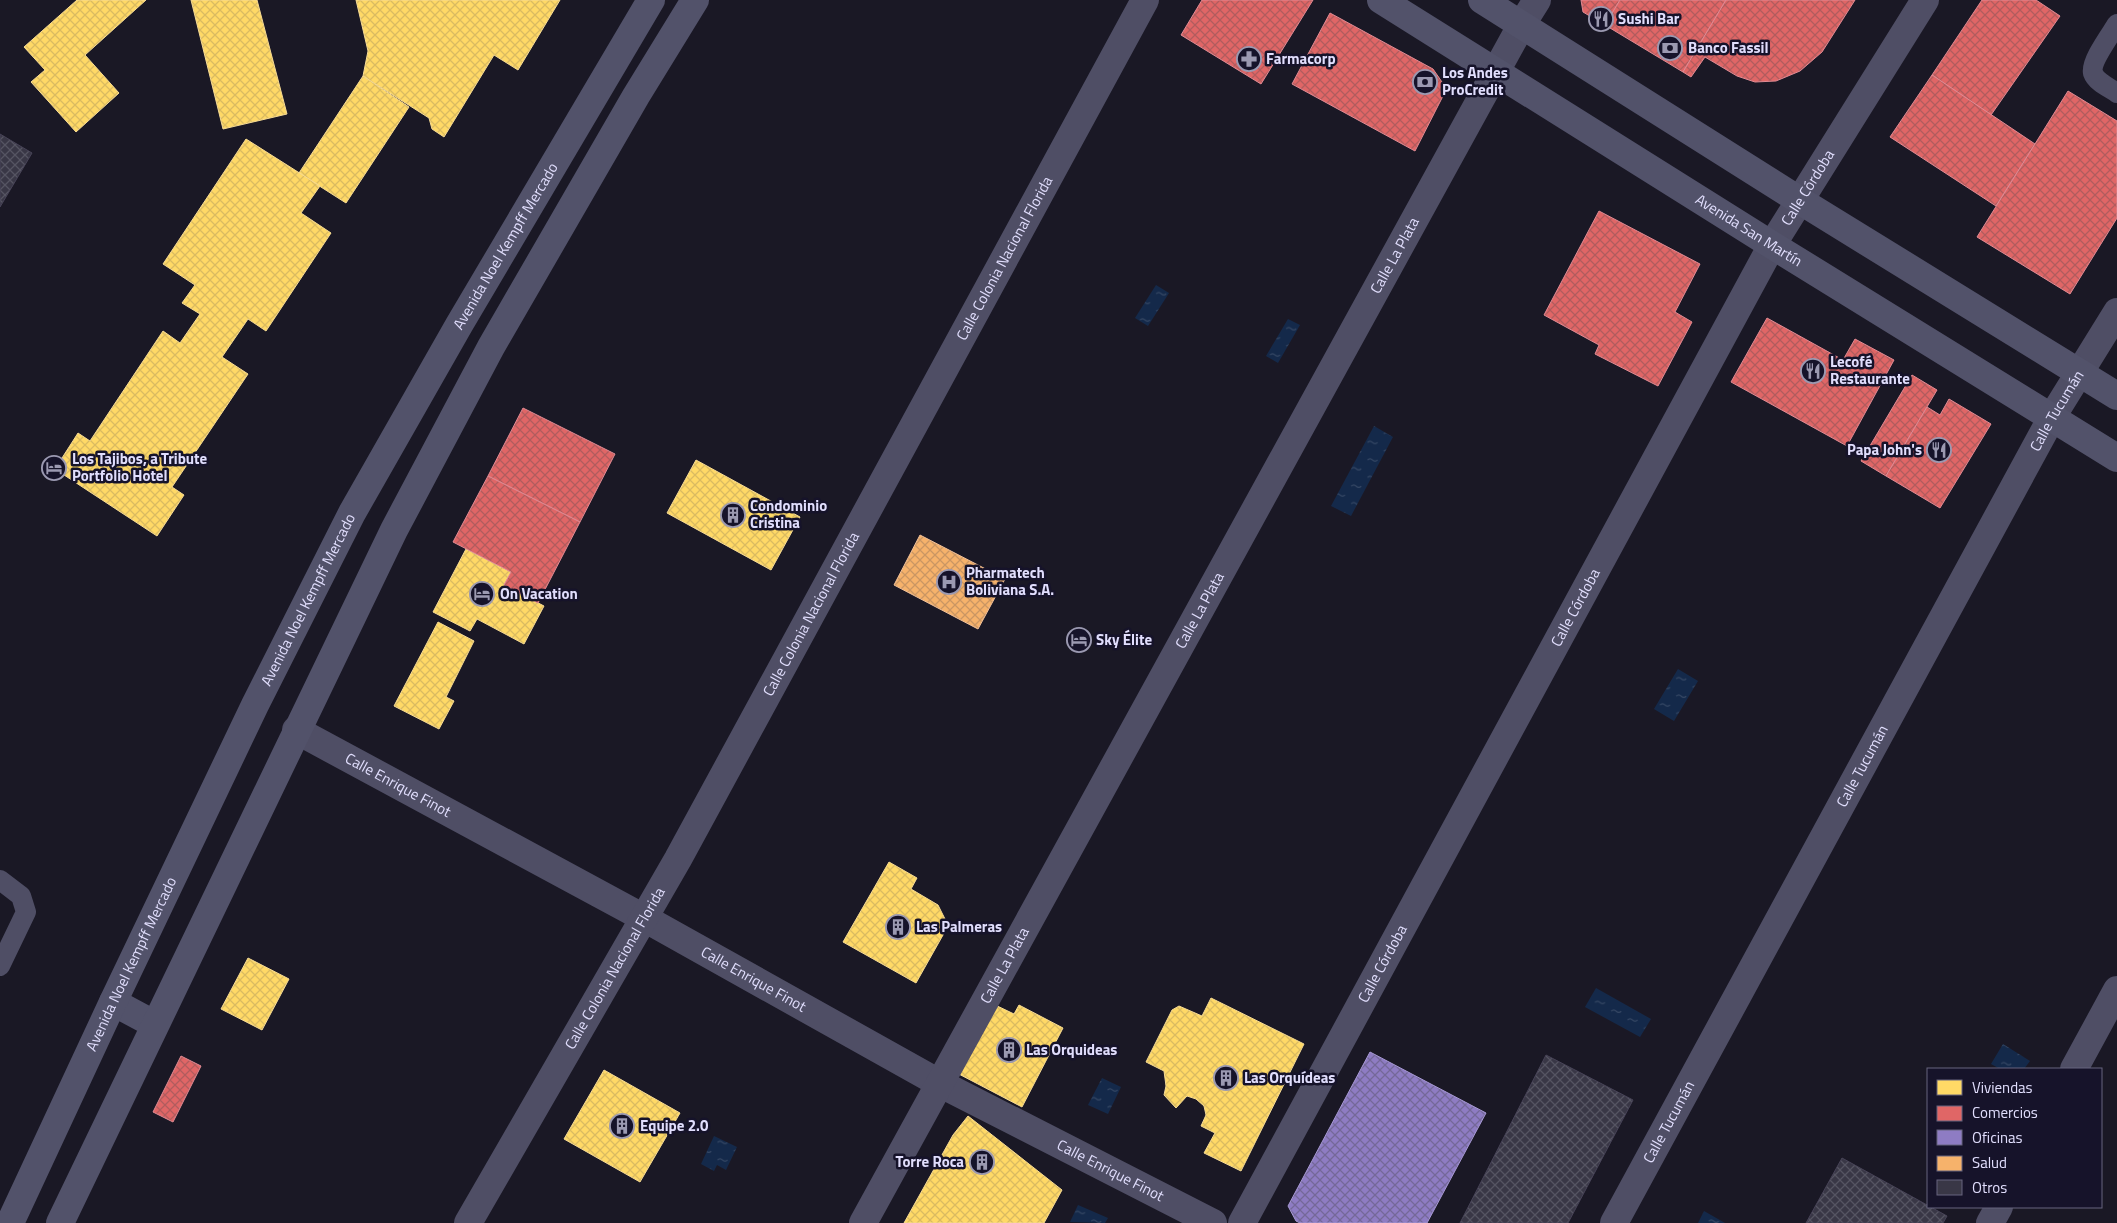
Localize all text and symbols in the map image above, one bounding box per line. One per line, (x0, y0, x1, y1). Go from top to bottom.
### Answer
restaurant icon: Sushi Bar (1588, 6, 1614, 32)
place label: Sushi Bar (1618, 7, 1680, 30)
bank icon: Banco Fassil (1657, 35, 1683, 61)
place label: Banco Fassil (1688, 36, 1768, 59)
pharmacy icon: Farmacorp (1236, 46, 1262, 72)
place label: Farmacorp (1266, 47, 1336, 70)
place label: Los Andes ProCredit (1442, 61, 1508, 101)
bank icon: Los Andes ProCredit (1412, 69, 1438, 95)
street label: Calle Córdoba (1775, 145, 1840, 230)
street label: Avenida Noel Kempff Mercado (447, 158, 564, 334)
street label: Calle Colonia Nacional Florida (950, 171, 1058, 344)
street label: Avenida San Martín (1691, 188, 1807, 272)
street label: Calle La Plata (1364, 212, 1425, 298)
place label: Lecofé Restaurante (1830, 350, 1910, 390)
restaurant icon: Lecofé Restaurante (1800, 358, 1826, 384)
street label: Calle Tucumán (2023, 366, 2089, 455)
restaurant icon: Papa John's (1926, 437, 1952, 463)
place label: Papa John's (1847, 438, 1922, 461)
place label: Los Tajibos, a Tribute Portfolio Hotel (72, 447, 208, 487)
hotel icon: Los Tajibos, a Tribute Portfolio Hotel (41, 455, 67, 481)
place label: Condominio Cristina (750, 494, 827, 534)
building icon: Condominio Cristina (720, 502, 746, 528)
street label: Avenida Noel Kempff Mercado (255, 509, 361, 690)
street label: Calle Colonia Nacional Florida (757, 527, 865, 700)
place label: Pharmatech Boliviana S.A. (966, 561, 1054, 601)
street label: Calle Córdoba (1545, 564, 1606, 650)
street label: Calle La Plata (1169, 567, 1230, 653)
hospital icon: Pharmatech Boliviana S.A. (936, 569, 962, 595)
hotel icon: On Vacation (469, 581, 495, 607)
place label: On Vacation (500, 582, 578, 605)
hotel icon: Sky Élite (1066, 627, 1092, 653)
place label: Sky Élite (1096, 628, 1152, 651)
street label: Calle Tucumán (1830, 721, 1894, 811)
street label: Calle Enrique Finot (341, 747, 456, 823)
street label: Avenida Noel Kempff Mercado (80, 873, 182, 1055)
street label: Calle Colonia Nacional Florida (559, 882, 671, 1054)
building icon: Las Palmeras (885, 914, 911, 940)
place label: Las Palmeras (916, 915, 1002, 938)
street label: Calle Córdoba (1352, 920, 1413, 1007)
street label: Calle La Plata (974, 922, 1035, 1008)
street label: Calle Enrique Finot (697, 940, 811, 1018)
building icon: Las Orquideas (996, 1037, 1022, 1063)
place label: Las Orquideas (1026, 1038, 1117, 1061)
building icon: Las Orquídeas (1213, 1065, 1239, 1091)
place label: Las Orquídeas (1244, 1066, 1335, 1089)
legend (1927, 1068, 2102, 1208)
street label: Calle Tucumán (1637, 1076, 1700, 1167)
text: Viviendas (1972, 1076, 2033, 1099)
text: Comercios (1972, 1101, 2038, 1124)
building icon: Equipe 2.0 (609, 1113, 635, 1139)
place label: Equipe 2.0 (640, 1114, 709, 1137)
text: Oficinas (1972, 1126, 2023, 1149)
street label: Calle Enrique Finot (1053, 1133, 1169, 1207)
building icon: Torre Roca (969, 1149, 995, 1175)
place label: Torre Roca (896, 1150, 964, 1173)
text: Salud (1972, 1151, 2007, 1174)
text: Otros (1972, 1176, 2007, 1199)

